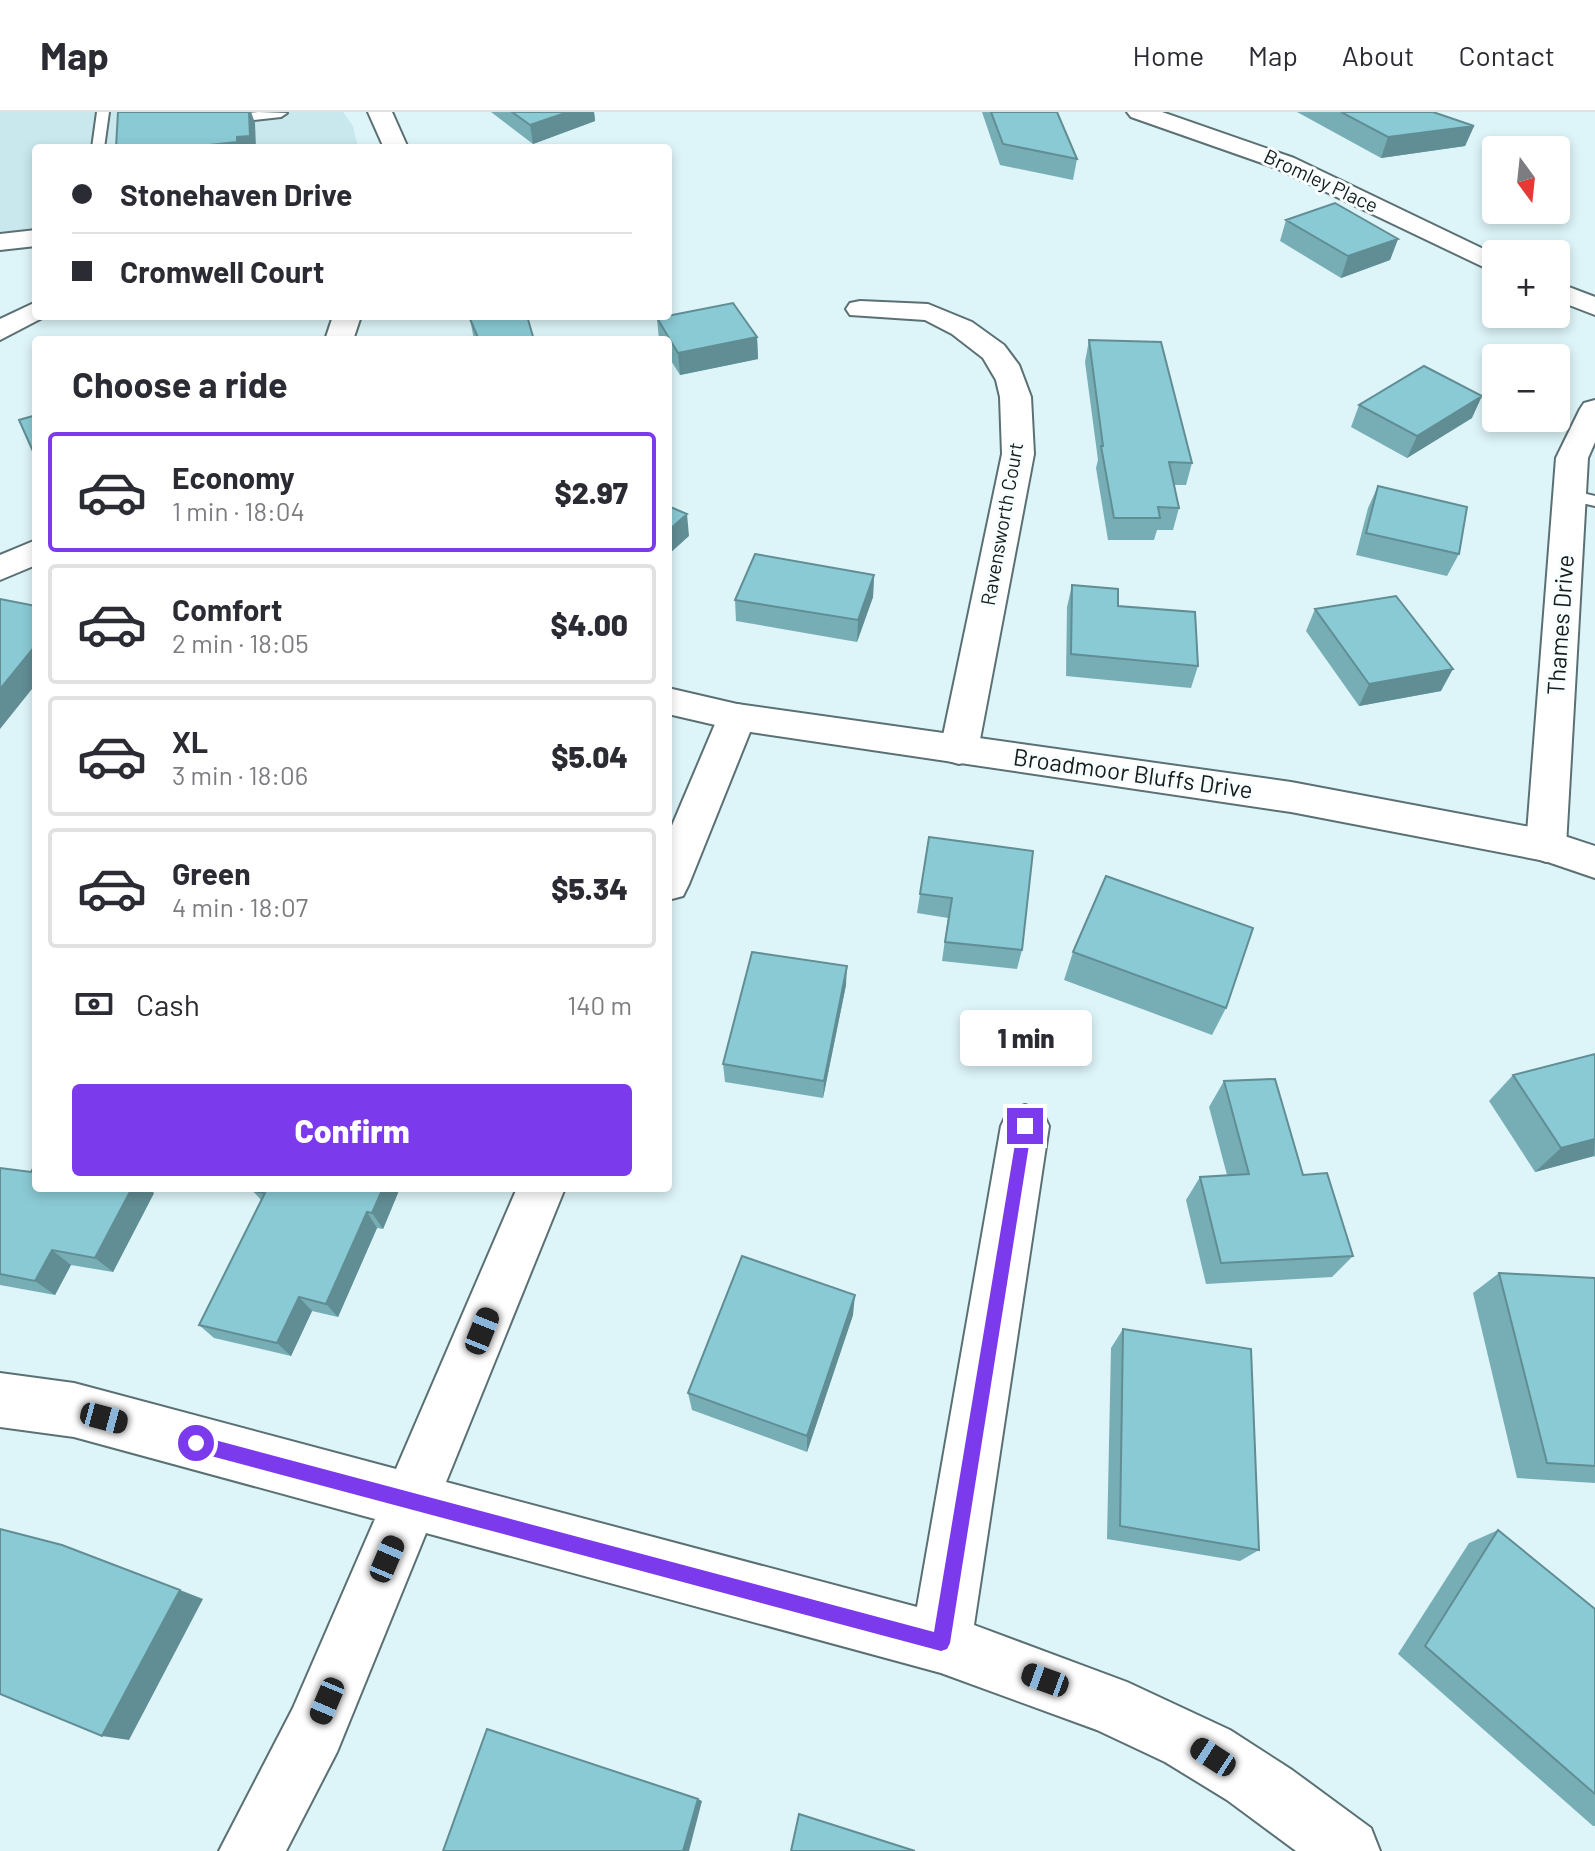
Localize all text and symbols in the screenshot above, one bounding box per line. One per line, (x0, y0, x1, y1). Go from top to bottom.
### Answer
text: Map (40, 32, 109, 78)
text: Home (1133, 38, 1204, 72)
text: Map (1248, 38, 1298, 72)
text: About (1342, 38, 1414, 72)
text: Contact (1458, 38, 1555, 72)
north arrow (1482, 136, 1570, 224)
map controls (1482, 136, 1570, 432)
street label: Bromley Place (1261, 143, 1382, 217)
text: Stonehaven Drive (120, 176, 352, 212)
button: + (1482, 240, 1570, 328)
text: Cromwell Court (120, 253, 324, 289)
button: − (1482, 344, 1570, 432)
text: Choose a ride (72, 362, 288, 405)
street label: Ravensworth Court (975, 440, 1027, 607)
icon: car (76, 456, 148, 528)
text: Economy (172, 459, 295, 495)
text: $2.97 (555, 474, 628, 510)
text: 1 min · 18:04 (172, 495, 305, 526)
street label: Thames Drive (1540, 554, 1579, 696)
icon: car (76, 588, 148, 660)
text: Comfort (172, 591, 282, 627)
text: $4.00 (550, 606, 628, 642)
text: 2 min · 18:05 (172, 627, 309, 658)
icon: car (76, 720, 148, 792)
text: XL (172, 723, 208, 759)
text: $5.04 (551, 738, 628, 774)
street label: Broadmoor Bluffs Drive (1012, 741, 1255, 804)
text: 3 min · 18:06 (172, 759, 308, 790)
icon: car (76, 852, 148, 924)
text: Green (172, 855, 251, 891)
text: $5.34 (551, 870, 628, 906)
text: 4 min · 18:07 (172, 891, 308, 922)
icon: cash (72, 982, 116, 1026)
text: Cash (136, 986, 200, 1022)
text: 140 m (567, 989, 632, 1020)
callout: 1 min (959, 1010, 1091, 1066)
text: 1 min (997, 1022, 1055, 1053)
button: Confirm (72, 1084, 632, 1176)
route end (1007, 1108, 1043, 1144)
car (462, 1304, 502, 1358)
car (78, 1400, 130, 1436)
route start (178, 1425, 214, 1461)
car (367, 1532, 407, 1586)
car (1018, 1661, 1072, 1699)
car (307, 1674, 347, 1728)
car (1186, 1734, 1240, 1780)

